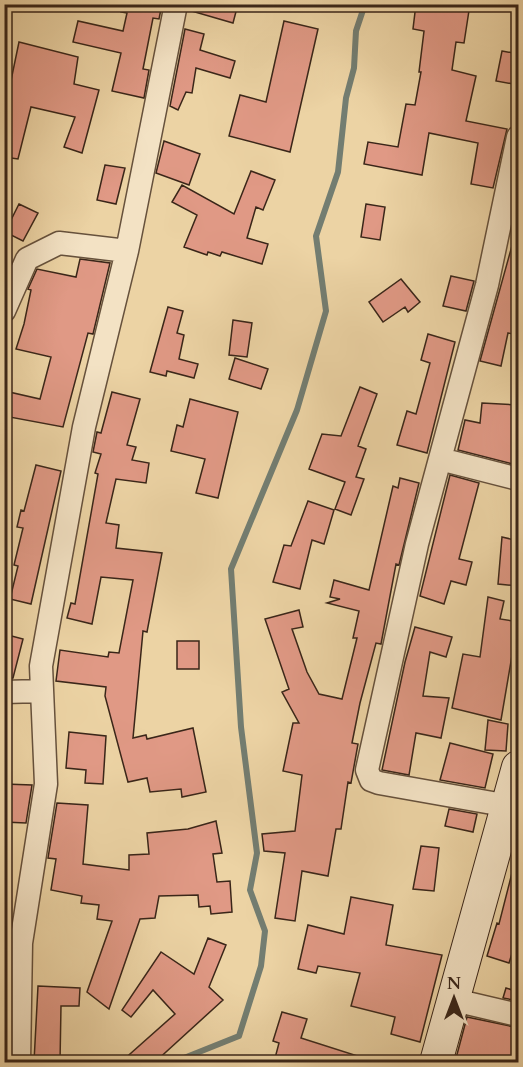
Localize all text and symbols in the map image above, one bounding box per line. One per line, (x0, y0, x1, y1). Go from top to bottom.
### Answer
north arrow (424, 968, 484, 1028)
text: N (447, 973, 461, 995)

